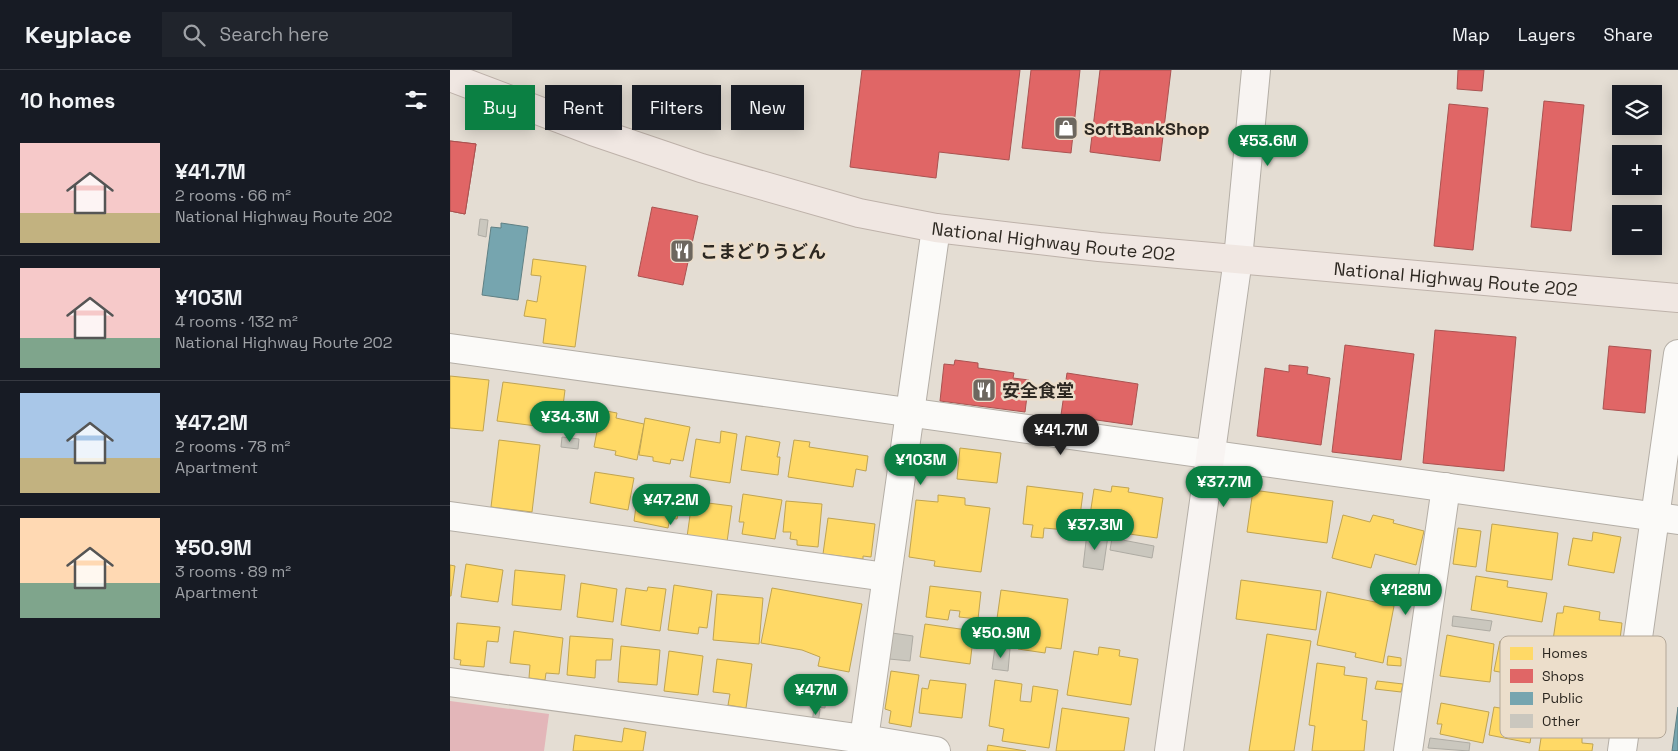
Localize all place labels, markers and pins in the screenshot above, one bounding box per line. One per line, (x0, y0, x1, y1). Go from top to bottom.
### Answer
shop icon: SoftBankShop (1053, 115, 1079, 141)
place label: SoftBankShop (1084, 117, 1210, 140)
pin: ¥53.6M (1227, 124, 1309, 167)
restaurant icon: こまどりうどん (669, 238, 695, 264)
place label: こまどりうどん (700, 240, 826, 263)
restaurant icon: 安全食堂 (971, 377, 997, 403)
place label: 安全食堂 (1002, 379, 1074, 402)
pin: ¥34.3M (529, 400, 611, 443)
pin: ¥41.7M (1020, 414, 1102, 456)
pin: ¥103M (886, 444, 956, 486)
pin: ¥37.7M (1183, 466, 1265, 508)
pin: ¥47.2M (630, 484, 712, 526)
pin: ¥37.3M (1054, 508, 1136, 551)
pin: ¥128M (1371, 574, 1441, 616)
pin: ¥50.9M (960, 616, 1042, 659)
pin: ¥47M (786, 674, 846, 716)

